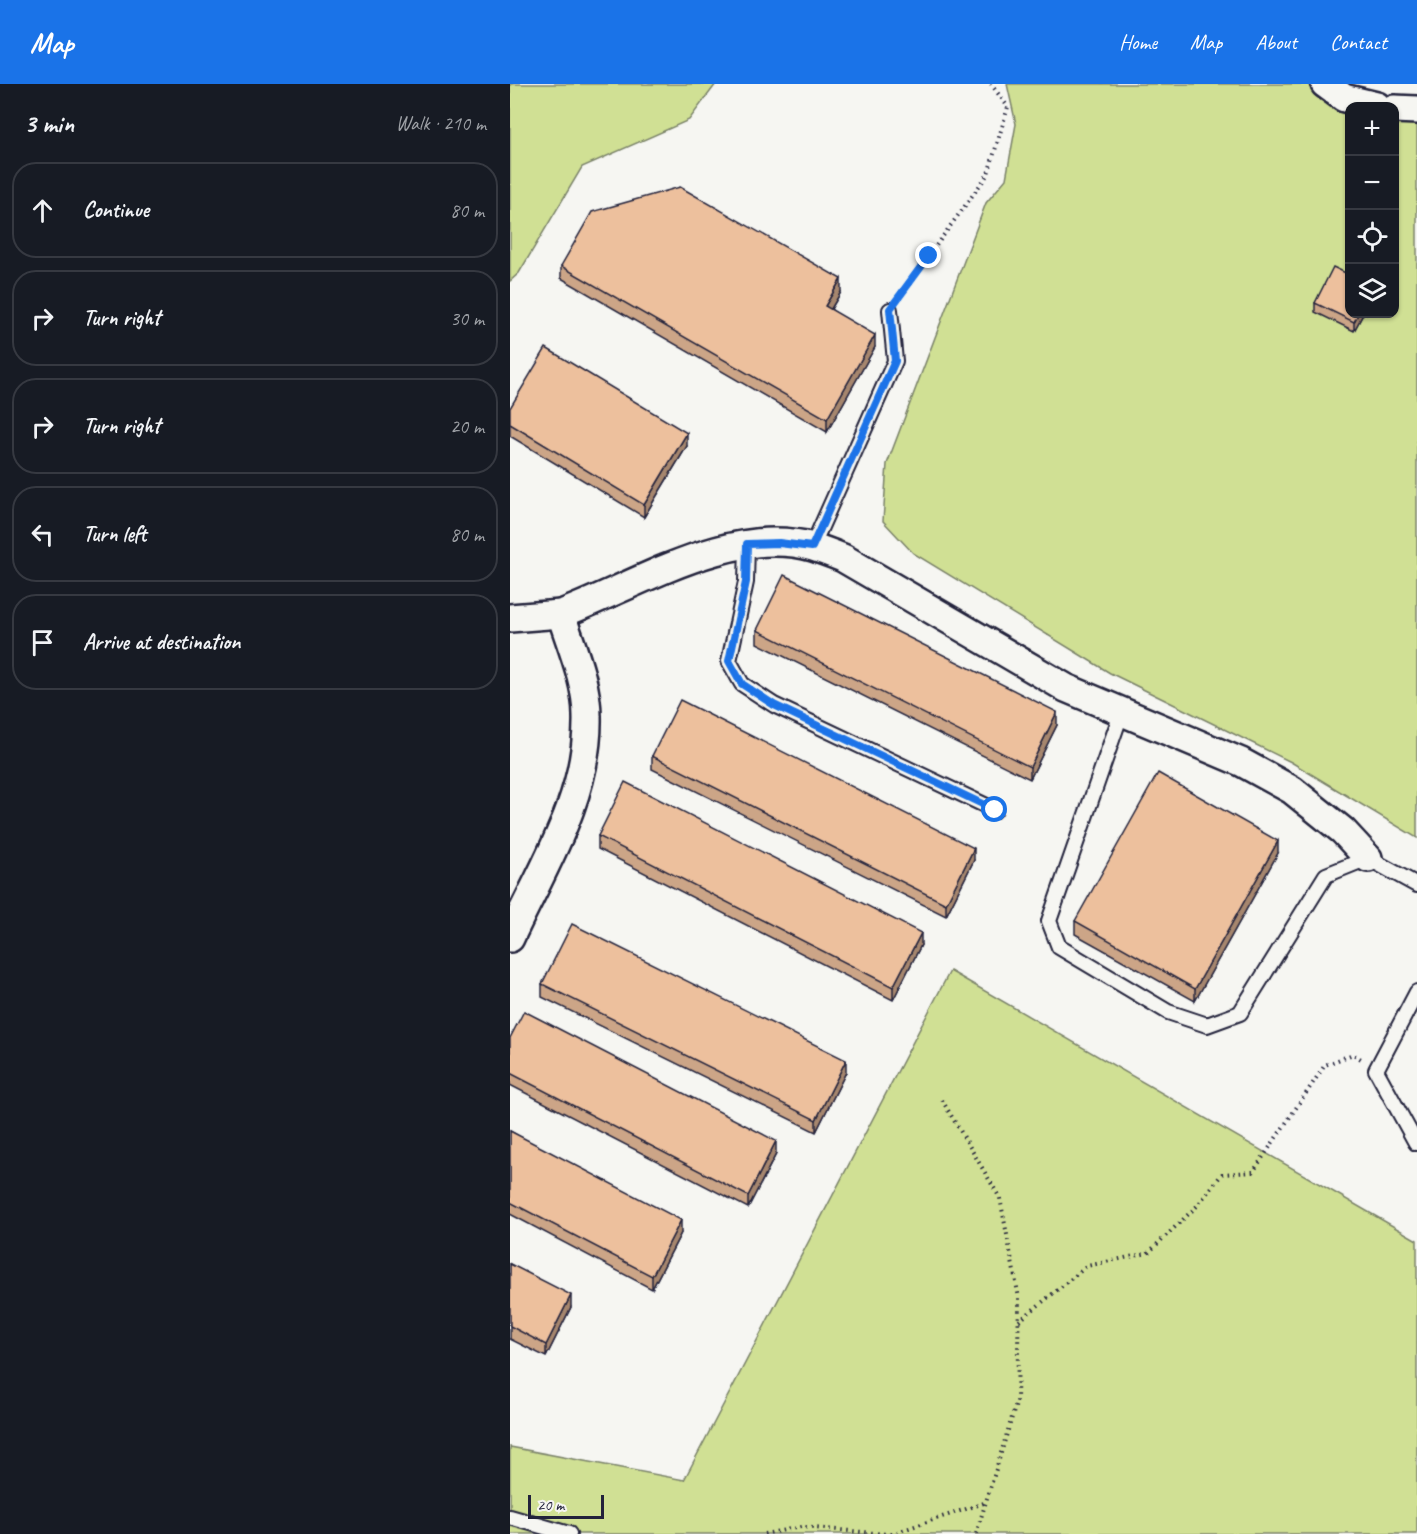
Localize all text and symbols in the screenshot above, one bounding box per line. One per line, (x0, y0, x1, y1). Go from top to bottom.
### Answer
text: Map (30, 25, 73, 60)
text: Home (1119, 29, 1157, 55)
text: Map (1190, 29, 1222, 55)
text: About (1255, 29, 1297, 55)
text: Contact (1330, 29, 1387, 55)
map controls (1345, 102, 1399, 318)
button: + (1345, 102, 1399, 156)
text: 3 min (24, 107, 74, 140)
text: Walk · 210 m (396, 111, 486, 136)
button: − (1345, 156, 1399, 210)
icon: ahead (26, 194, 59, 227)
text: Continue (83, 196, 149, 224)
text: 80 m (450, 198, 484, 223)
button: locate (1345, 210, 1399, 264)
route end (915, 242, 941, 268)
button: layers (1345, 264, 1399, 318)
icon: right (26, 302, 59, 335)
text: Turn right (83, 304, 160, 332)
text: 30 m (450, 306, 484, 331)
icon: right (26, 410, 59, 443)
text: Turn right (83, 412, 160, 440)
text: 20 m (450, 414, 484, 439)
icon: left (26, 518, 59, 551)
text: Turn left (83, 520, 147, 548)
text: 80 m (450, 522, 484, 547)
icon: arrive (26, 626, 59, 659)
text: Arrive at destination (83, 628, 240, 656)
route start (981, 796, 1007, 822)
scale bar (528, 1492, 604, 1520)
text: 20 m (537, 1495, 564, 1515)

